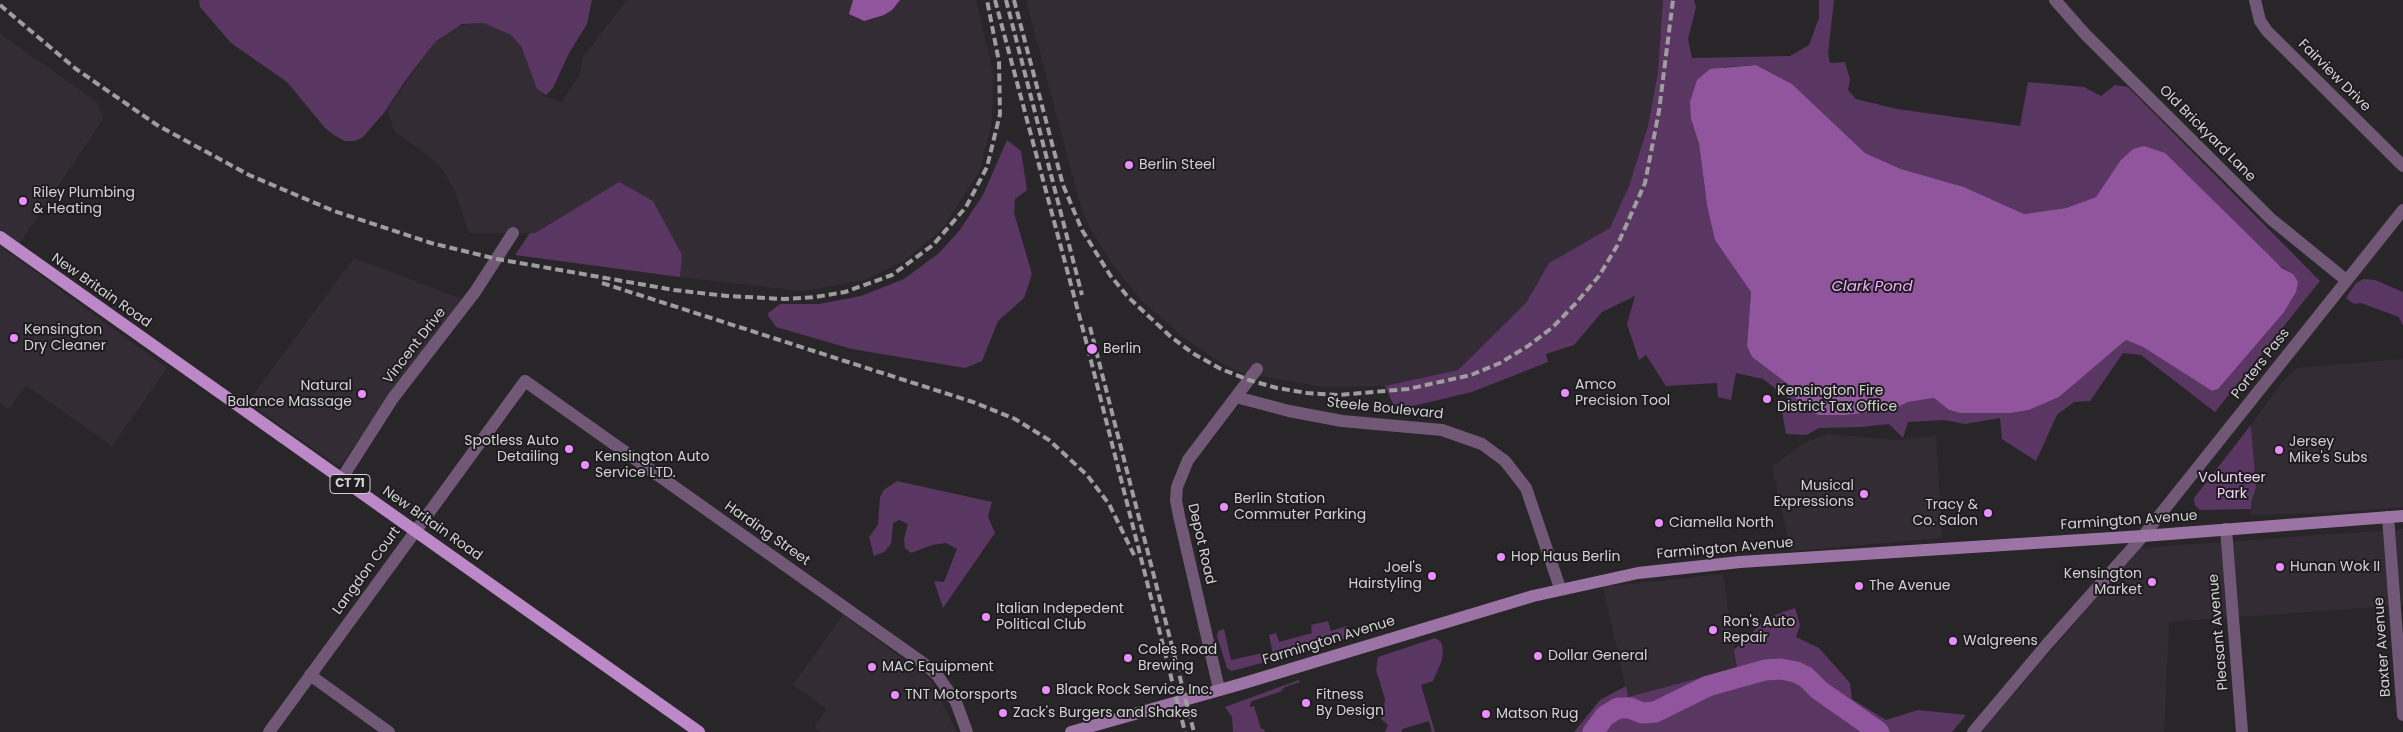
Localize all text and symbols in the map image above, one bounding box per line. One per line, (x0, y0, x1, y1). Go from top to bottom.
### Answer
street label: Fairview Drive (2294, 36, 2374, 116)
street label: Old Brickyard Lane (2155, 82, 2259, 186)
place label: Berlin Steel (1139, 157, 1215, 173)
marker: Berlin Steel (1123, 159, 1135, 171)
place label: Riley Plumbing & Heating (33, 185, 135, 218)
marker: Riley Plumbing & Heating (17, 195, 29, 207)
street label: New Britain Road (48, 250, 154, 332)
water label: Clark Pond (1831, 278, 1913, 296)
street label: Vincent Drive (380, 305, 450, 387)
place label: Kensington Dry Cleaner (24, 322, 106, 354)
street label: Porters Pass (2228, 326, 2294, 402)
marker: Kensington Dry Cleaner (8, 332, 20, 344)
place label: Berlin (1103, 341, 1141, 357)
marker: Berlin (1085, 342, 1099, 356)
place label: Amco Precision Tool (1575, 377, 1670, 410)
place label: Natural Balance Massage (227, 378, 352, 411)
place label: Kensington Fire District Tax Office (1777, 383, 1897, 416)
marker: Amco Precision Tool (1559, 387, 1571, 399)
marker: Natural Balance Massage (356, 388, 368, 400)
marker: Kensington Fire District Tax Office (1761, 393, 1773, 405)
street label: Steele Boulevard (1326, 395, 1444, 423)
place label: Spotless Auto Detailing (464, 433, 559, 466)
place label: Jersey Mike's Subs (2289, 434, 2368, 467)
marker: Spotless Auto Detailing (563, 443, 575, 455)
marker: Jersey Mike's Subs (2273, 444, 2285, 456)
place label: Kensington Auto Service LTD. (595, 449, 709, 482)
marker: Kensington Auto Service LTD. (579, 459, 591, 471)
park label: Volunteer Park (2198, 470, 2266, 502)
road number: CT 71 (330, 474, 370, 494)
place label: Musical Expressions (1773, 478, 1854, 511)
street label: New Britain Road (379, 483, 485, 565)
marker: Musical Expressions (1858, 488, 1870, 500)
place label: Berlin Station Commuter Parking (1234, 491, 1366, 524)
place label: Tracy & Co. Salon (1913, 497, 1978, 530)
street label: Harding Street (721, 498, 813, 570)
marker: Berlin Station Commuter Parking (1218, 501, 1230, 513)
street label: Depot Road (1184, 502, 1218, 586)
marker: Tracy & Co. Salon (1982, 507, 1994, 519)
street label: Farmington Avenue (2060, 508, 2198, 534)
place label: Ciamella North (1669, 515, 1774, 531)
marker: Ciamella North (1653, 517, 1665, 529)
street label: Langdon Court (330, 524, 404, 618)
street label: Farmington Avenue (1656, 535, 1794, 563)
place label: Hop Haus Berlin (1511, 549, 1620, 565)
marker: Hop Haus Berlin (1495, 551, 1507, 563)
place label: Hunan Wok II (2290, 559, 2380, 575)
place label: Joel's Hairstyling (1349, 560, 1422, 592)
marker: Hunan Wok II (2274, 561, 2286, 573)
place label: Kensington Market (2064, 566, 2142, 598)
marker: Joel's Hairstyling (1426, 570, 1438, 582)
street label: Pleasant Avenue (2206, 573, 2232, 691)
marker: Kensington Market (2146, 576, 2158, 588)
place label: The Avenue (1869, 578, 1951, 594)
marker: The Avenue (1853, 580, 1865, 592)
street label: Baxter Avenue (2371, 597, 2395, 697)
place label: Italian Indepedent Political Club (996, 601, 1124, 634)
marker: Italian Indepedent Political Club (980, 611, 992, 623)
street label: Farmington Avenue (1261, 613, 1397, 669)
place label: Ron's Auto Repair (1723, 614, 1795, 646)
marker: Ron's Auto Repair (1707, 624, 1719, 636)
place label: Walgreens (1963, 633, 2038, 649)
marker: Walgreens (1947, 635, 1959, 647)
place label: Coles Road Brewing (1138, 642, 1217, 674)
place label: Dollar General (1548, 648, 1648, 664)
marker: Dollar General (1532, 650, 1544, 662)
marker: Coles Road Brewing (1122, 652, 1134, 664)
place label: MAC Equipment (882, 659, 994, 675)
marker: MAC Equipment (866, 661, 878, 673)
place label: Black Rock Service Inc. (1056, 682, 1212, 698)
marker: Black Rock Service Inc. (1040, 684, 1052, 696)
place label: TNT Motorsports (905, 687, 1017, 703)
place label: Fitness By Design (1316, 687, 1384, 720)
marker: TNT Motorsports (889, 689, 901, 701)
marker: Fitness By Design (1300, 697, 1312, 709)
place label: Zack's Burgers and Shakes (1013, 705, 1198, 721)
place label: Matson Rug (1496, 706, 1579, 722)
marker: Zack's Burgers and Shakes (997, 707, 1009, 719)
marker: Matson Rug (1480, 708, 1492, 720)

